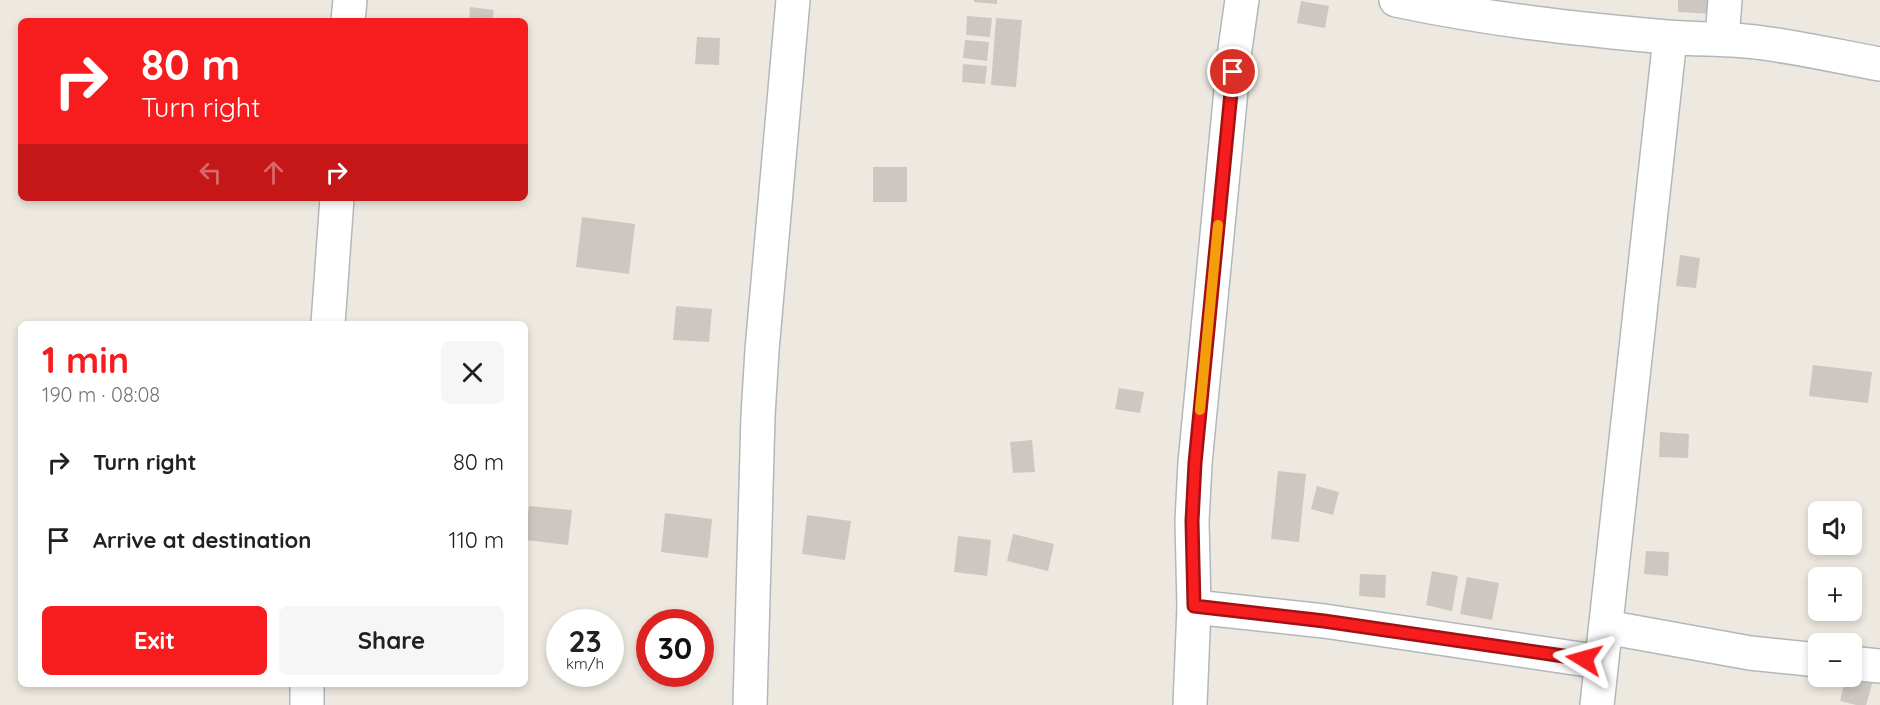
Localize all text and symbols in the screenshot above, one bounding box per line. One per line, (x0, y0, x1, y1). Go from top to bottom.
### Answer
text: 80 m (141, 38, 240, 91)
icon: right (42, 42, 120, 120)
pin (1207, 46, 1258, 97)
icon: arrive (1216, 55, 1249, 88)
text: Turn right (141, 90, 260, 124)
icon: left (194, 156, 227, 189)
icon: ahead (257, 156, 290, 189)
icon: right (320, 156, 353, 189)
text: 1 min (42, 337, 129, 382)
button: close (441, 341, 504, 404)
text: 190 m · 08:08 (42, 382, 160, 407)
icon: right (42, 446, 75, 479)
text: Turn right (93, 448, 197, 476)
text: 80 m (453, 448, 504, 476)
map controls (1808, 501, 1862, 687)
button: sound (1808, 501, 1862, 555)
icon: arrive (42, 524, 75, 557)
text: Arrive at destination (93, 526, 311, 554)
text: 110 m (449, 526, 504, 554)
button: + (1808, 567, 1862, 621)
button: Exit (42, 606, 267, 675)
button: Share (279, 606, 504, 675)
speed limit sign: 30 (636, 609, 714, 687)
text: 23 (568, 622, 602, 660)
position arrow (1552, 627, 1616, 691)
button: − (1808, 633, 1862, 687)
text: km/h (566, 654, 604, 673)

